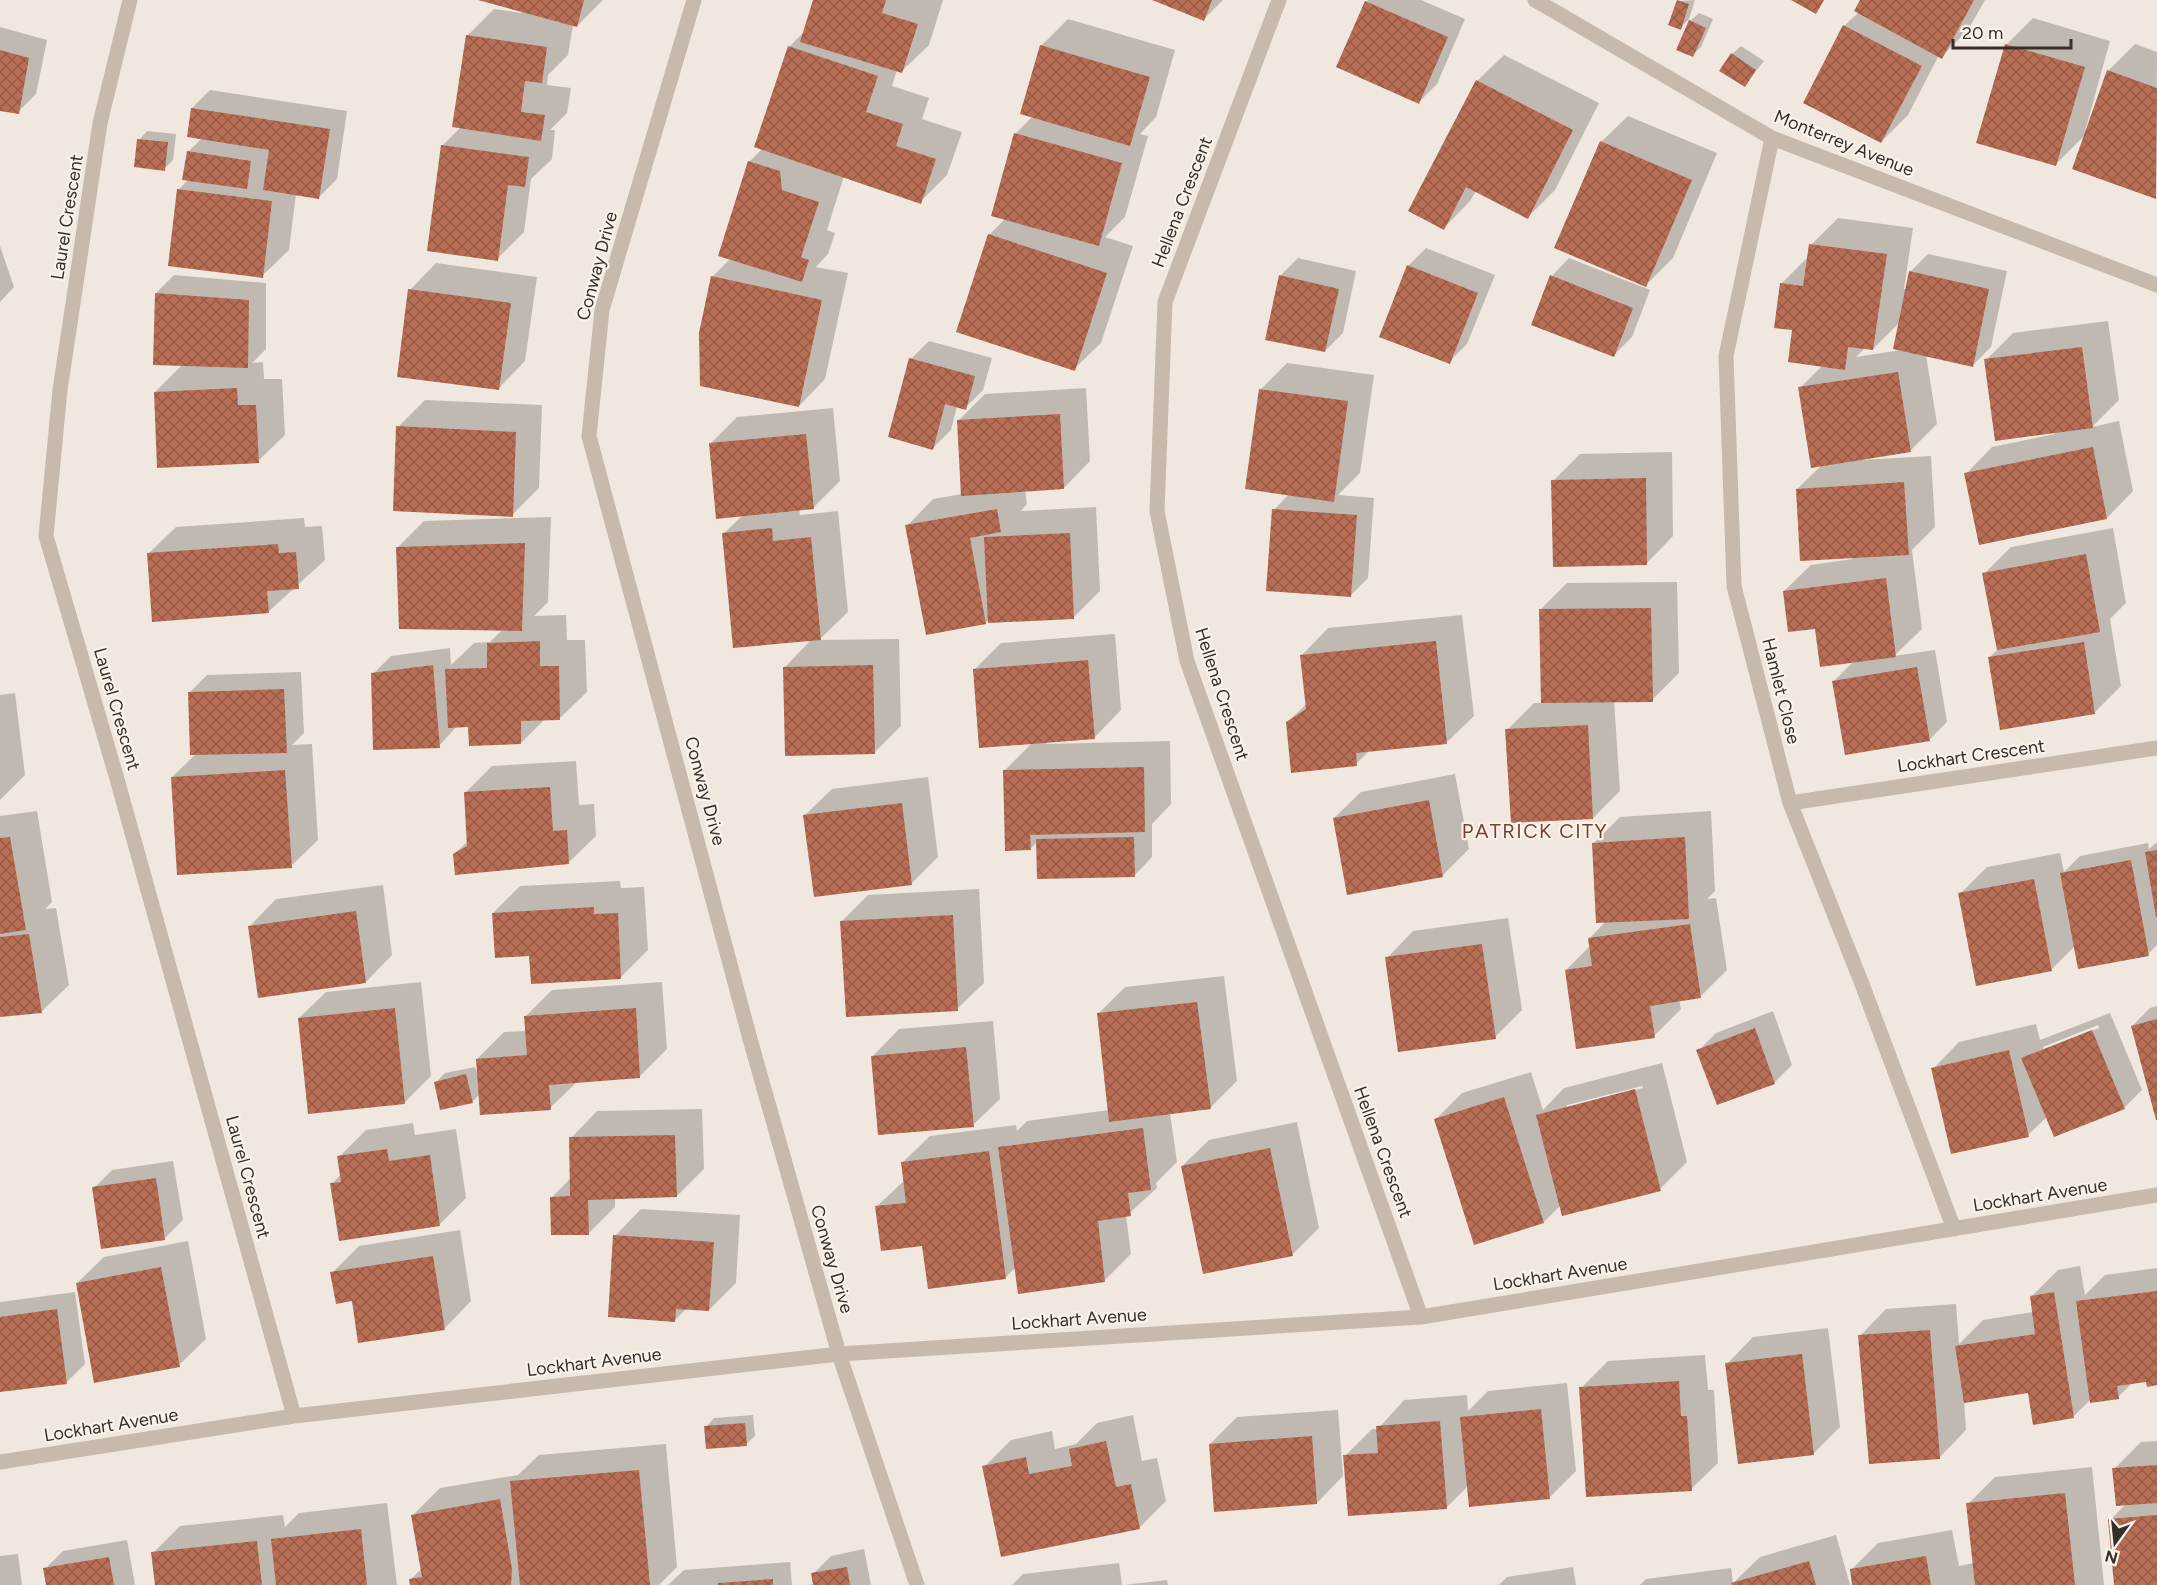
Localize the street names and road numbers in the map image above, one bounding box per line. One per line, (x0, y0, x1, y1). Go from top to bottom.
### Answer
street label: Monterrey Avenue (1771, 105, 1917, 181)
street label: Hellena Crescent (1147, 133, 1217, 271)
street label: Laurel Crescent (46, 153, 88, 281)
street label: Conway Drive (572, 209, 622, 323)
street label: Hellena Crescent (1190, 625, 1254, 763)
street label: Hamlet Close (1757, 636, 1805, 747)
street label: Laurel Crescent (89, 645, 145, 773)
street label: Conway Drive (680, 734, 730, 848)
street label: Lockhart Crescent (1896, 735, 2046, 777)
street label: Hellena Crescent (1349, 1083, 1417, 1221)
street label: Laurel Crescent (221, 1113, 275, 1241)
street label: Lockhart Avenue (1971, 1173, 2109, 1216)
street label: Conway Drive (806, 1202, 858, 1316)
street label: Lockhart Avenue (1491, 1252, 1629, 1295)
street label: Lockhart Avenue (1011, 1303, 1148, 1335)
street label: Lockhart Avenue (525, 1343, 663, 1381)
street label: Lockhart Avenue (42, 1403, 180, 1446)

